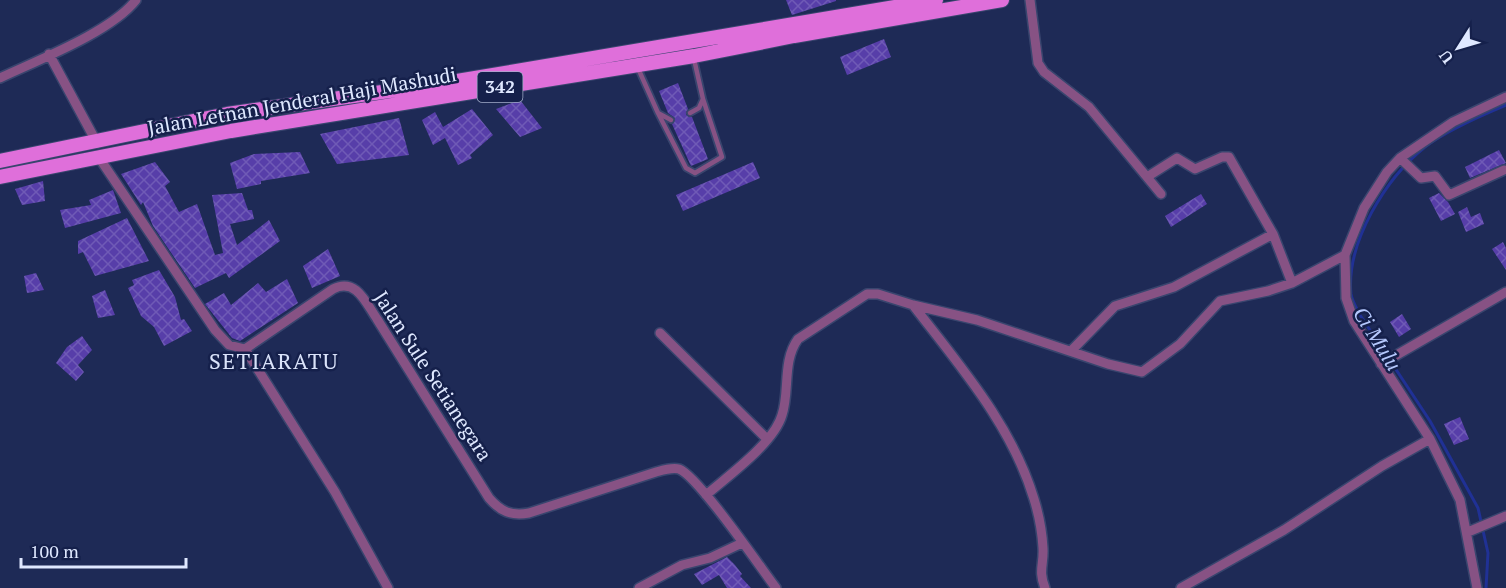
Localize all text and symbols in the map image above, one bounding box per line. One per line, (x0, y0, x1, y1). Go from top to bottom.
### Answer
north arrow (1428, 18, 1488, 78)
text: U (1433, 45, 1458, 68)
street label: Jalan Letnan Jenderal Haji Mashudi (145, 60, 459, 141)
road number: 342 (478, 72, 522, 102)
street label: Jalan Sule Setianegara (368, 286, 499, 466)
water label: Ci Mulu (1347, 301, 1408, 376)
district label: SETIARATU (209, 346, 339, 375)
scale bar (21, 531, 186, 569)
text: 100 m (30, 539, 79, 563)

